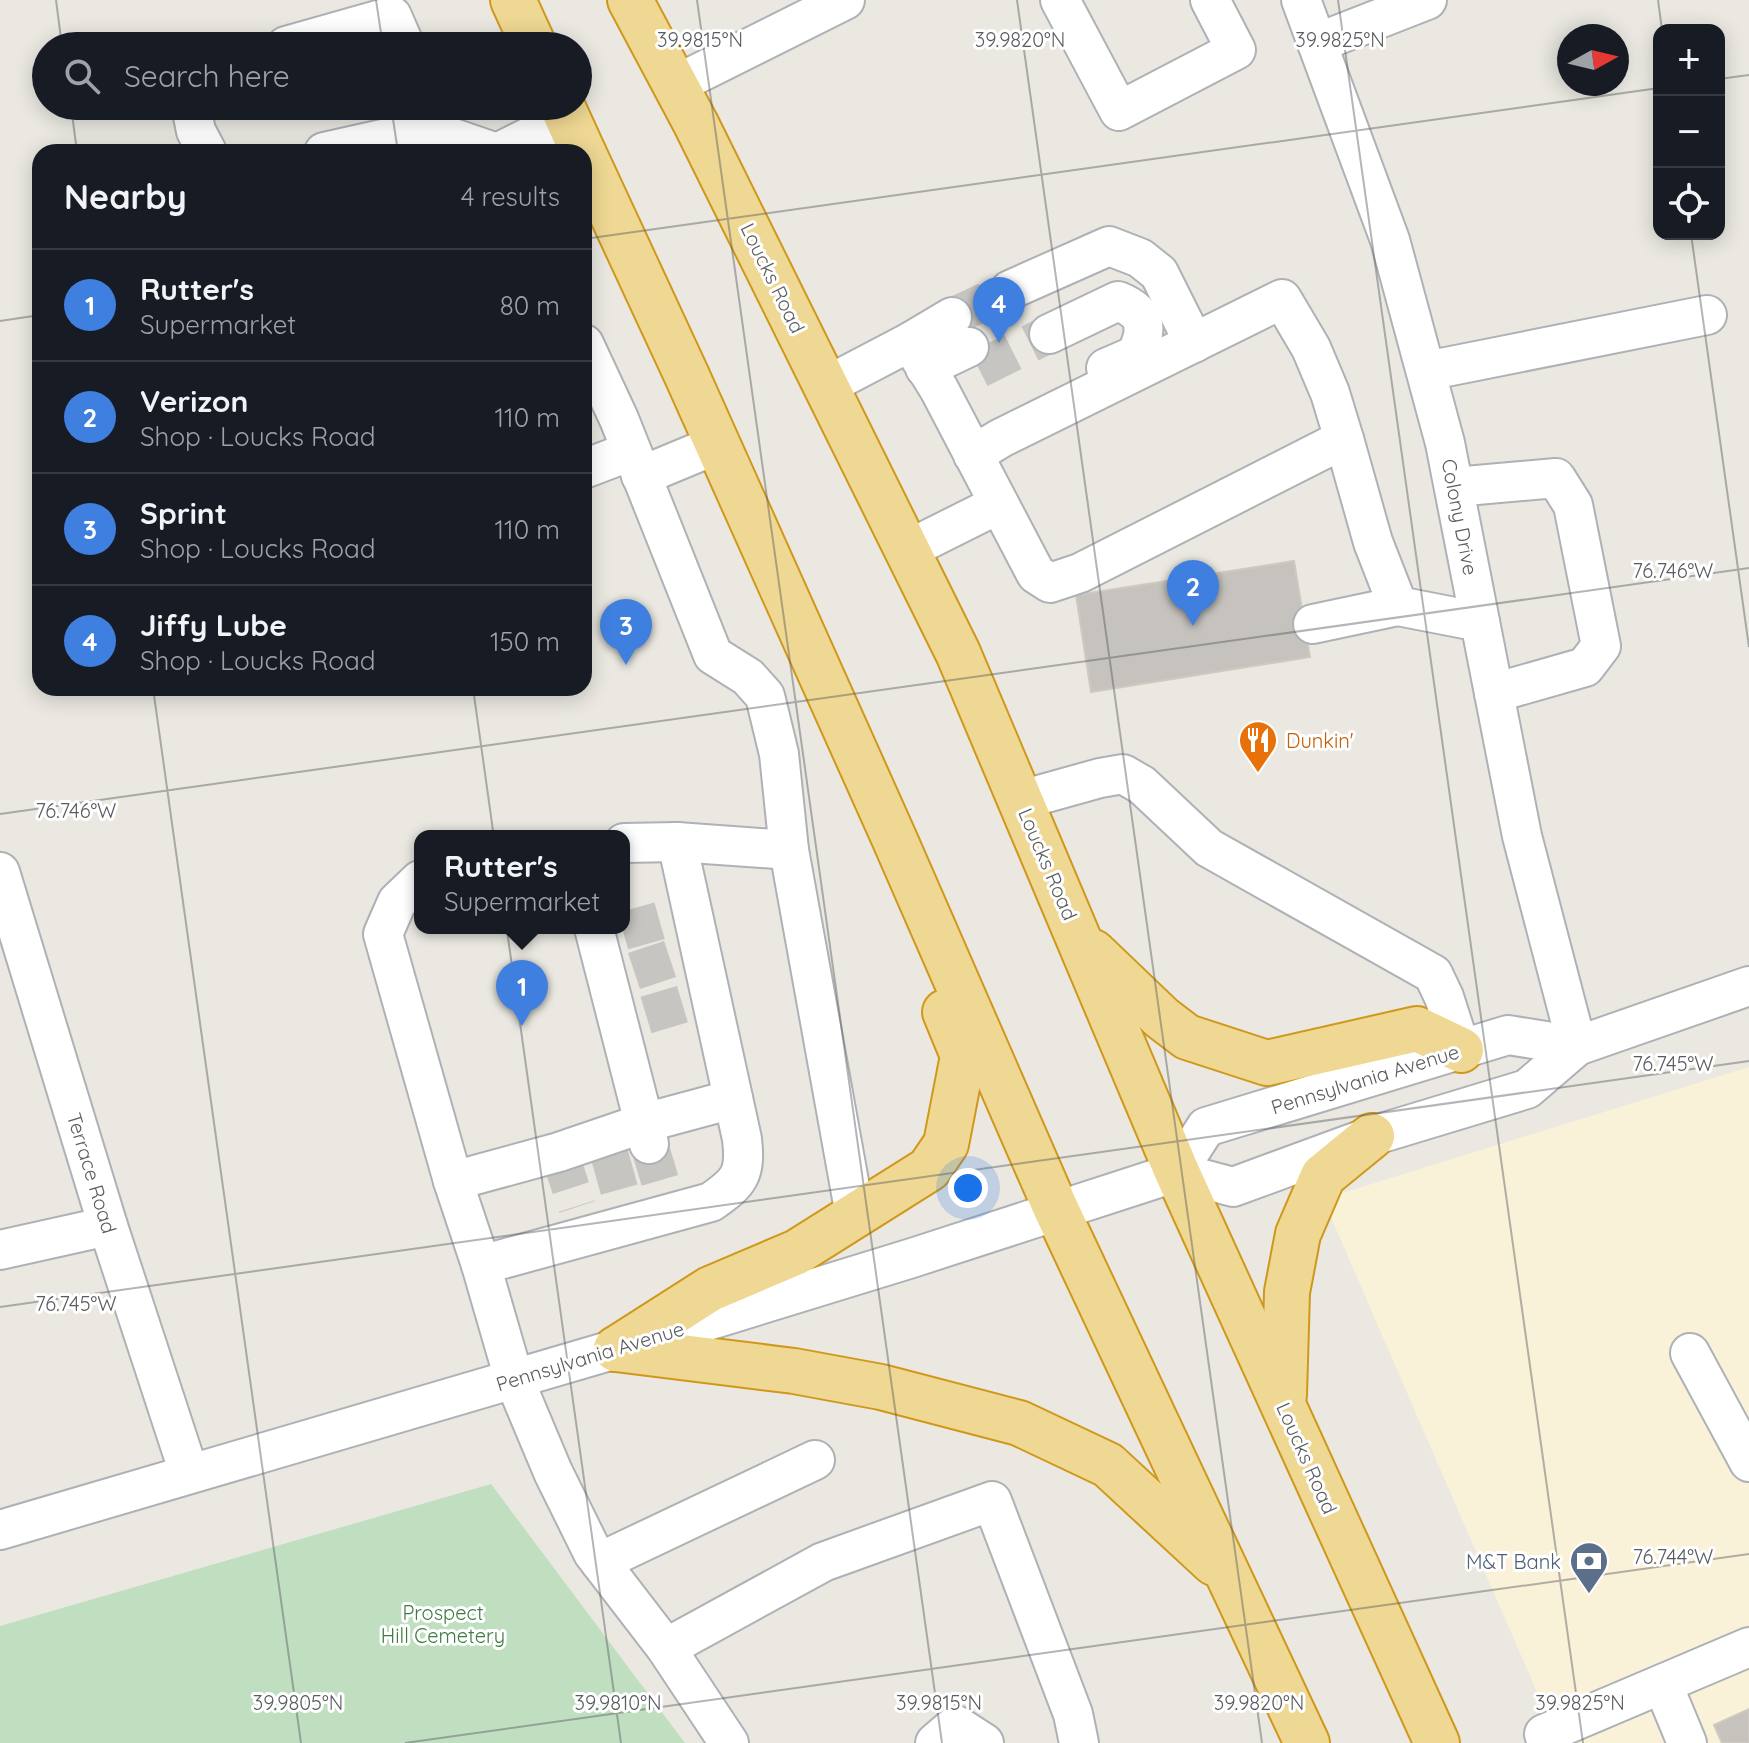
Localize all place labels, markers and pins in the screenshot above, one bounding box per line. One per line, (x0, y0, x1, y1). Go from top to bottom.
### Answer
pin: 4 (973, 277, 1025, 343)
pin: 2 (1167, 560, 1219, 626)
pin: 3 (600, 599, 652, 665)
restaurant icon: Dunkin' (1237, 719, 1279, 774)
place label: Dunkin' (1286, 728, 1354, 753)
pin: 1 (496, 960, 548, 1026)
bank icon: M&T Bank (1568, 1540, 1610, 1595)
place label: M&T Bank (1466, 1549, 1561, 1574)

